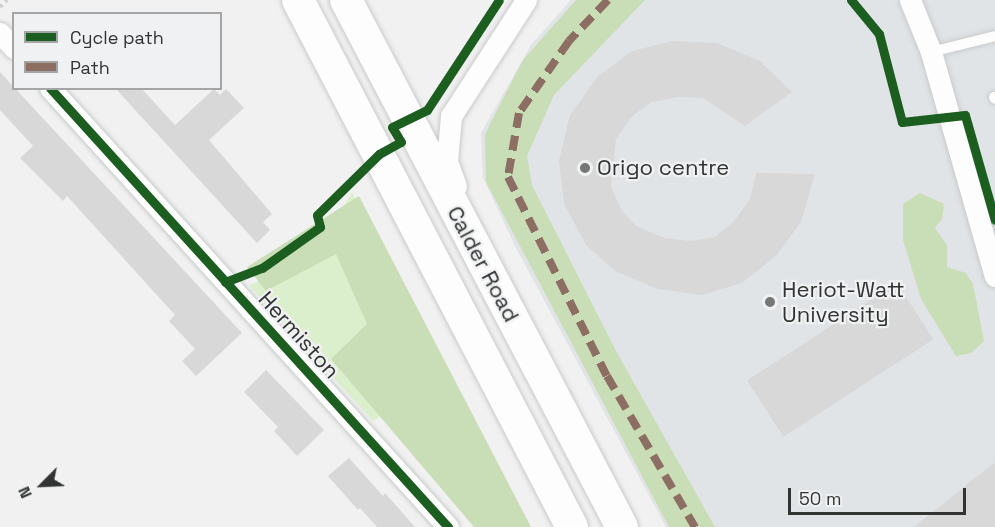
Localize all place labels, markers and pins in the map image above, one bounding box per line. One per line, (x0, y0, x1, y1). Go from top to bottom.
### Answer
place label: Origo centre (597, 155, 729, 181)
marker: Origo centre (578, 161, 592, 175)
place label: Heriot-Watt University (782, 276, 905, 328)
marker: Heriot-Watt University (763, 295, 777, 309)

